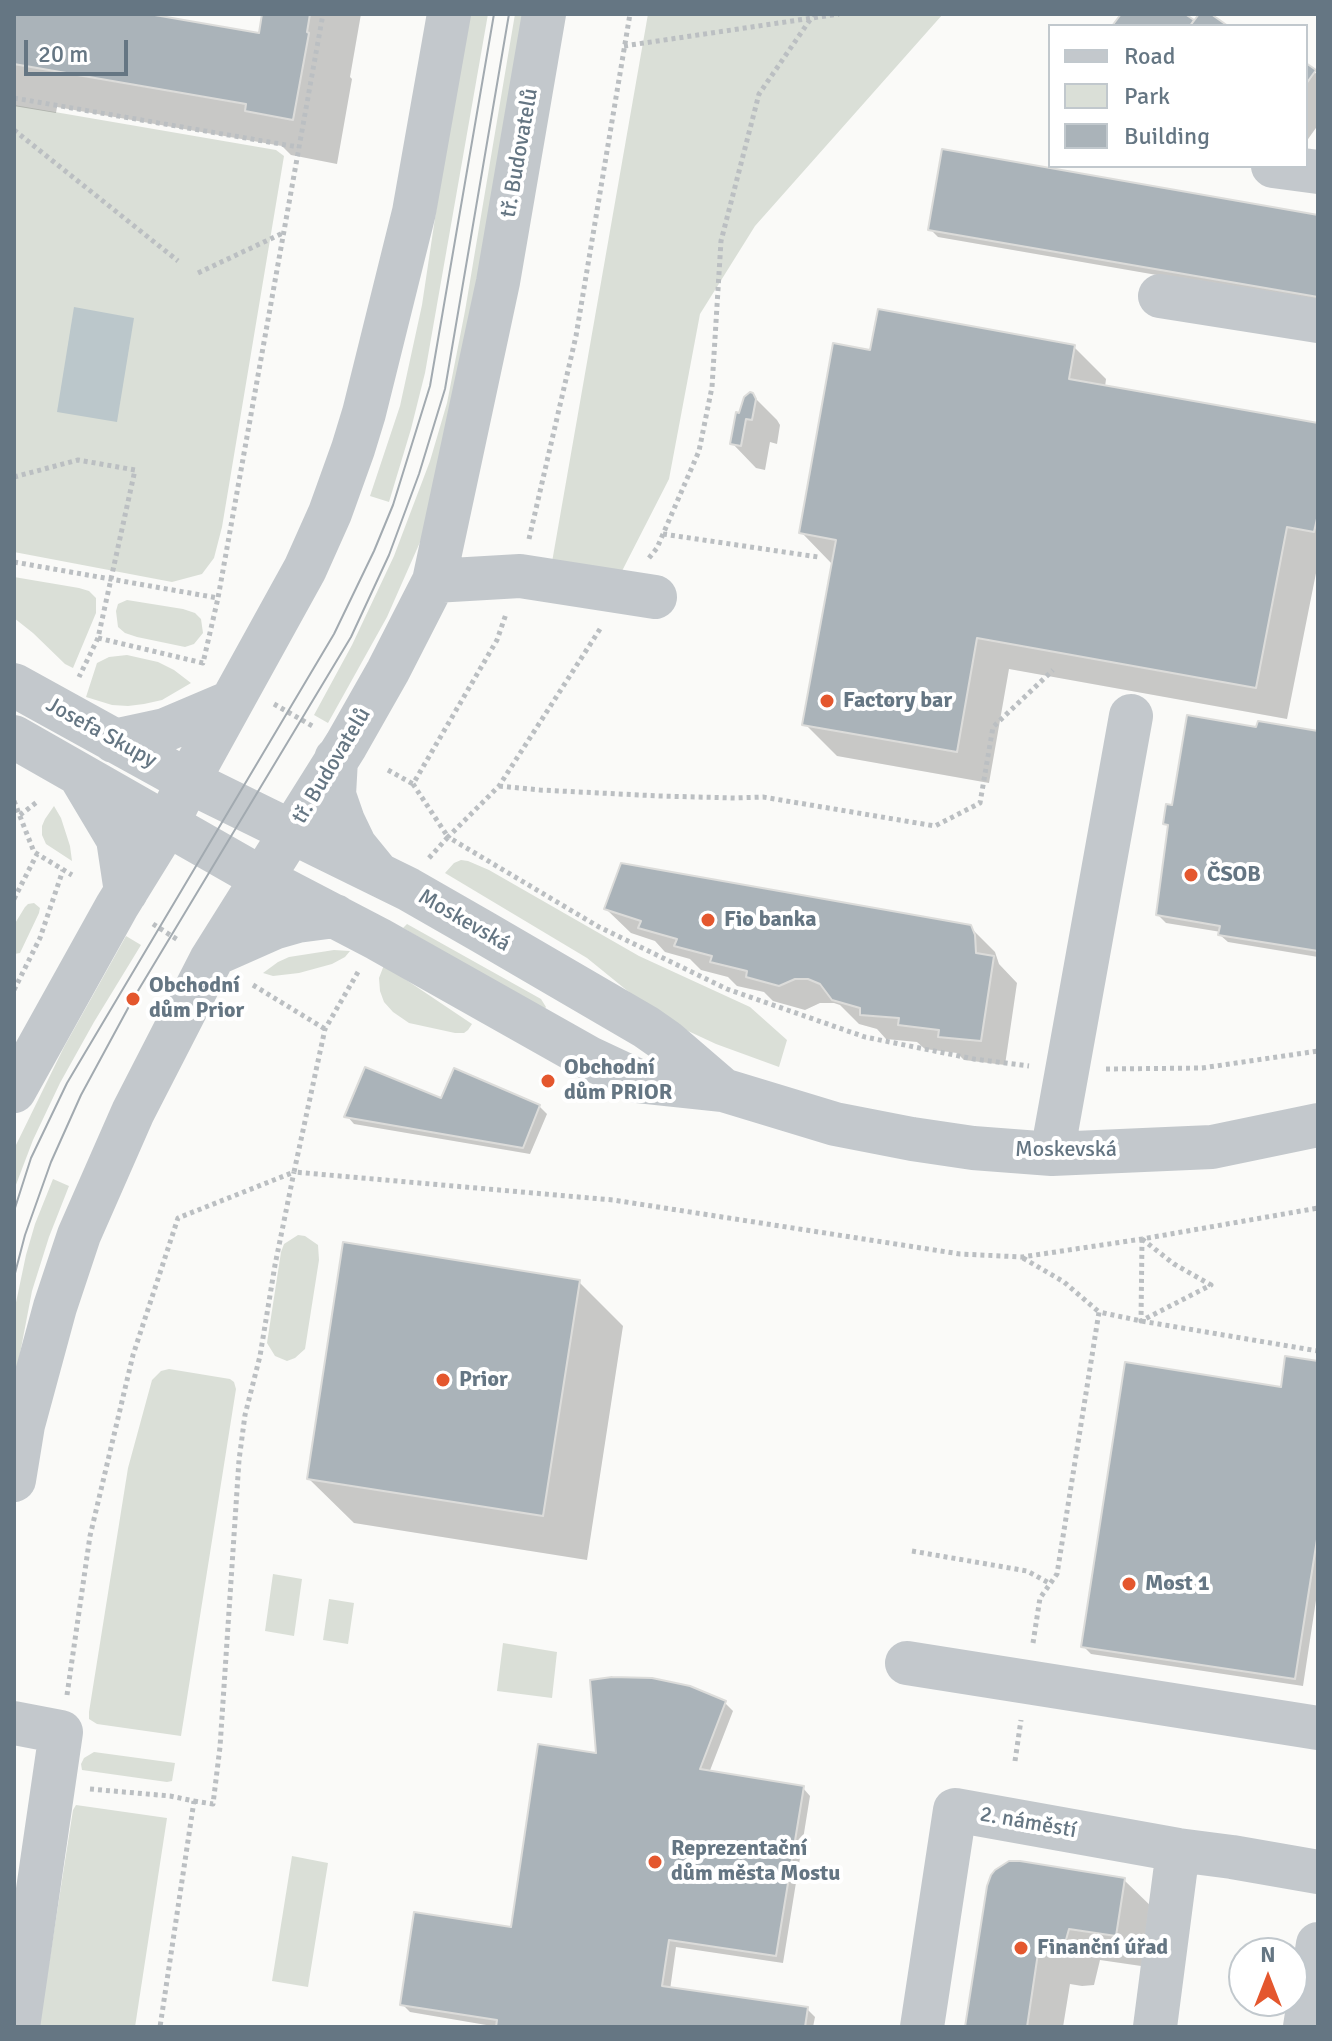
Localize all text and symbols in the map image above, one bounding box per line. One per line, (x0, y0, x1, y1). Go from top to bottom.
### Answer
scale bar (28, 24, 132, 74)
legend (1048, 24, 1308, 168)
text: 20 m (38, 39, 88, 69)
text: Road (1124, 41, 1175, 71)
text: Park (1124, 81, 1170, 111)
street label: tř. Budovatelů (496, 86, 544, 220)
text: Building (1124, 121, 1210, 151)
place label: Factory bar (843, 688, 952, 714)
street label: Josefa Skupy (41, 692, 161, 774)
marker: Factory bar (818, 692, 836, 710)
street label: tř. Budovatelů (287, 703, 377, 829)
place label: ČSOB (1207, 862, 1261, 888)
marker: ČSOB (1182, 866, 1200, 884)
street label: Moskevská (413, 884, 515, 958)
place label: Fio banka (724, 907, 817, 933)
marker: Fio banka (699, 911, 717, 929)
place label: Obchodní dům Prior (149, 973, 244, 1024)
marker: Obchodní dům Prior (124, 990, 142, 1008)
place label: Obchodní dům PRIOR (564, 1055, 672, 1106)
marker: Obchodní dům PRIOR (539, 1072, 557, 1090)
street label: Moskevská (1015, 1137, 1117, 1163)
place label: Prior (459, 1367, 508, 1393)
marker: Prior (434, 1371, 452, 1389)
place label: Most 1 (1145, 1571, 1210, 1597)
marker: Most 1 (1120, 1575, 1138, 1593)
street label: 2. náměstí (978, 1802, 1078, 1844)
place label: Reprezentační dům města Mostu (671, 1836, 840, 1888)
marker: Reprezentační dům města Mostu (646, 1853, 664, 1871)
place label: Finanční úřad (1037, 1935, 1168, 1961)
north arrow (1228, 1937, 1308, 2017)
marker: Finanční úřad (1012, 1939, 1030, 1957)
text: N (1260, 1941, 1276, 1968)

